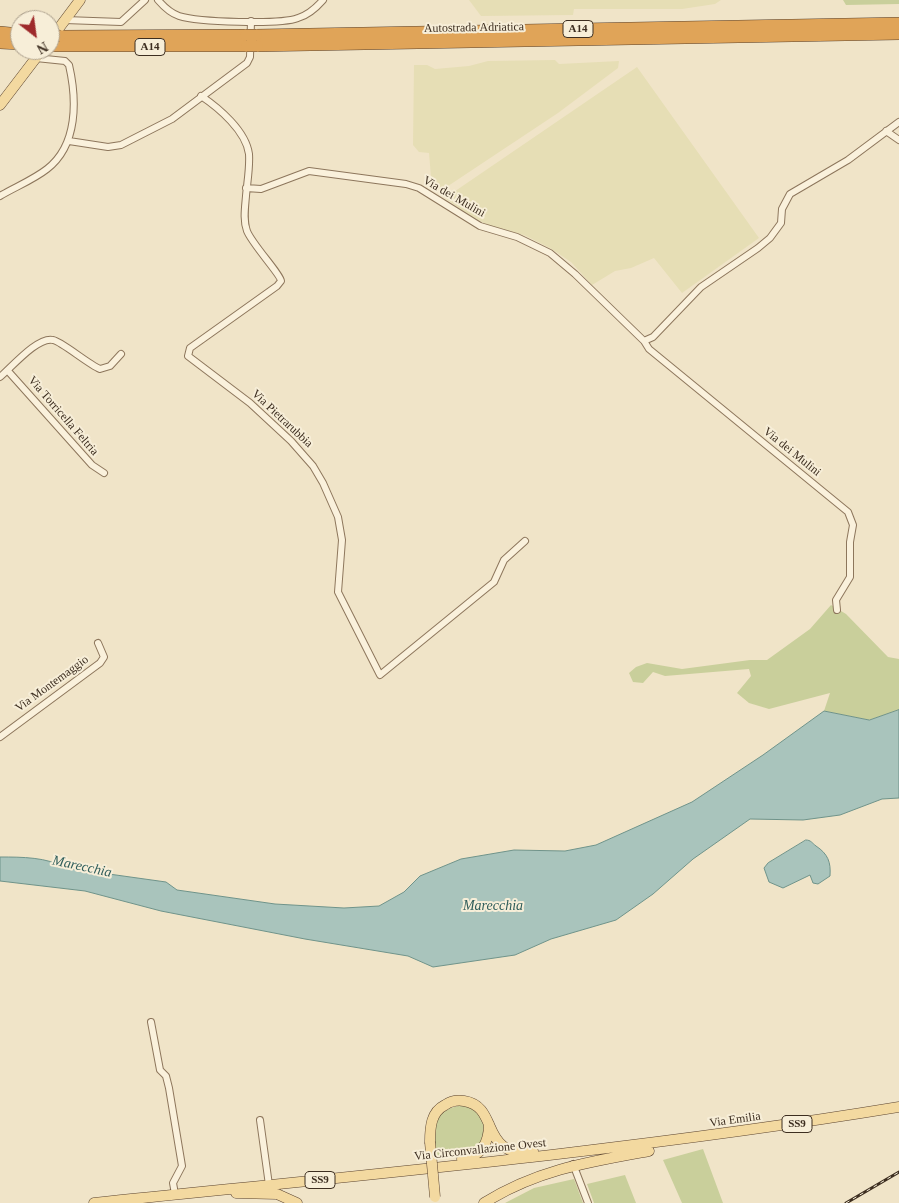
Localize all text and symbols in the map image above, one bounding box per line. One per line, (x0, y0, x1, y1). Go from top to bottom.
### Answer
north arrow (10, 10, 60, 60)
street label: Autostrada Adriatica (424, 20, 524, 36)
road number: A14 (563, 20, 593, 38)
road number: A14 (135, 38, 165, 56)
text: N (34, 39, 50, 57)
street label: Via dei Mulini (420, 173, 488, 221)
street label: Via Torricella Feltria (25, 373, 101, 459)
street label: Via Pietrarubbia (248, 387, 316, 451)
street label: Via dei Mulini (760, 424, 824, 480)
street label: Via Montemaggio (13, 653, 91, 715)
water label: Marecchia (51, 853, 113, 881)
water label: Marecchia (463, 898, 523, 914)
street label: Via Emilia (708, 1109, 762, 1131)
road number: SS9 (782, 1116, 812, 1132)
street label: Via Circonvallazione Ovest (413, 1136, 547, 1164)
road number: SS9 (305, 1172, 335, 1188)

